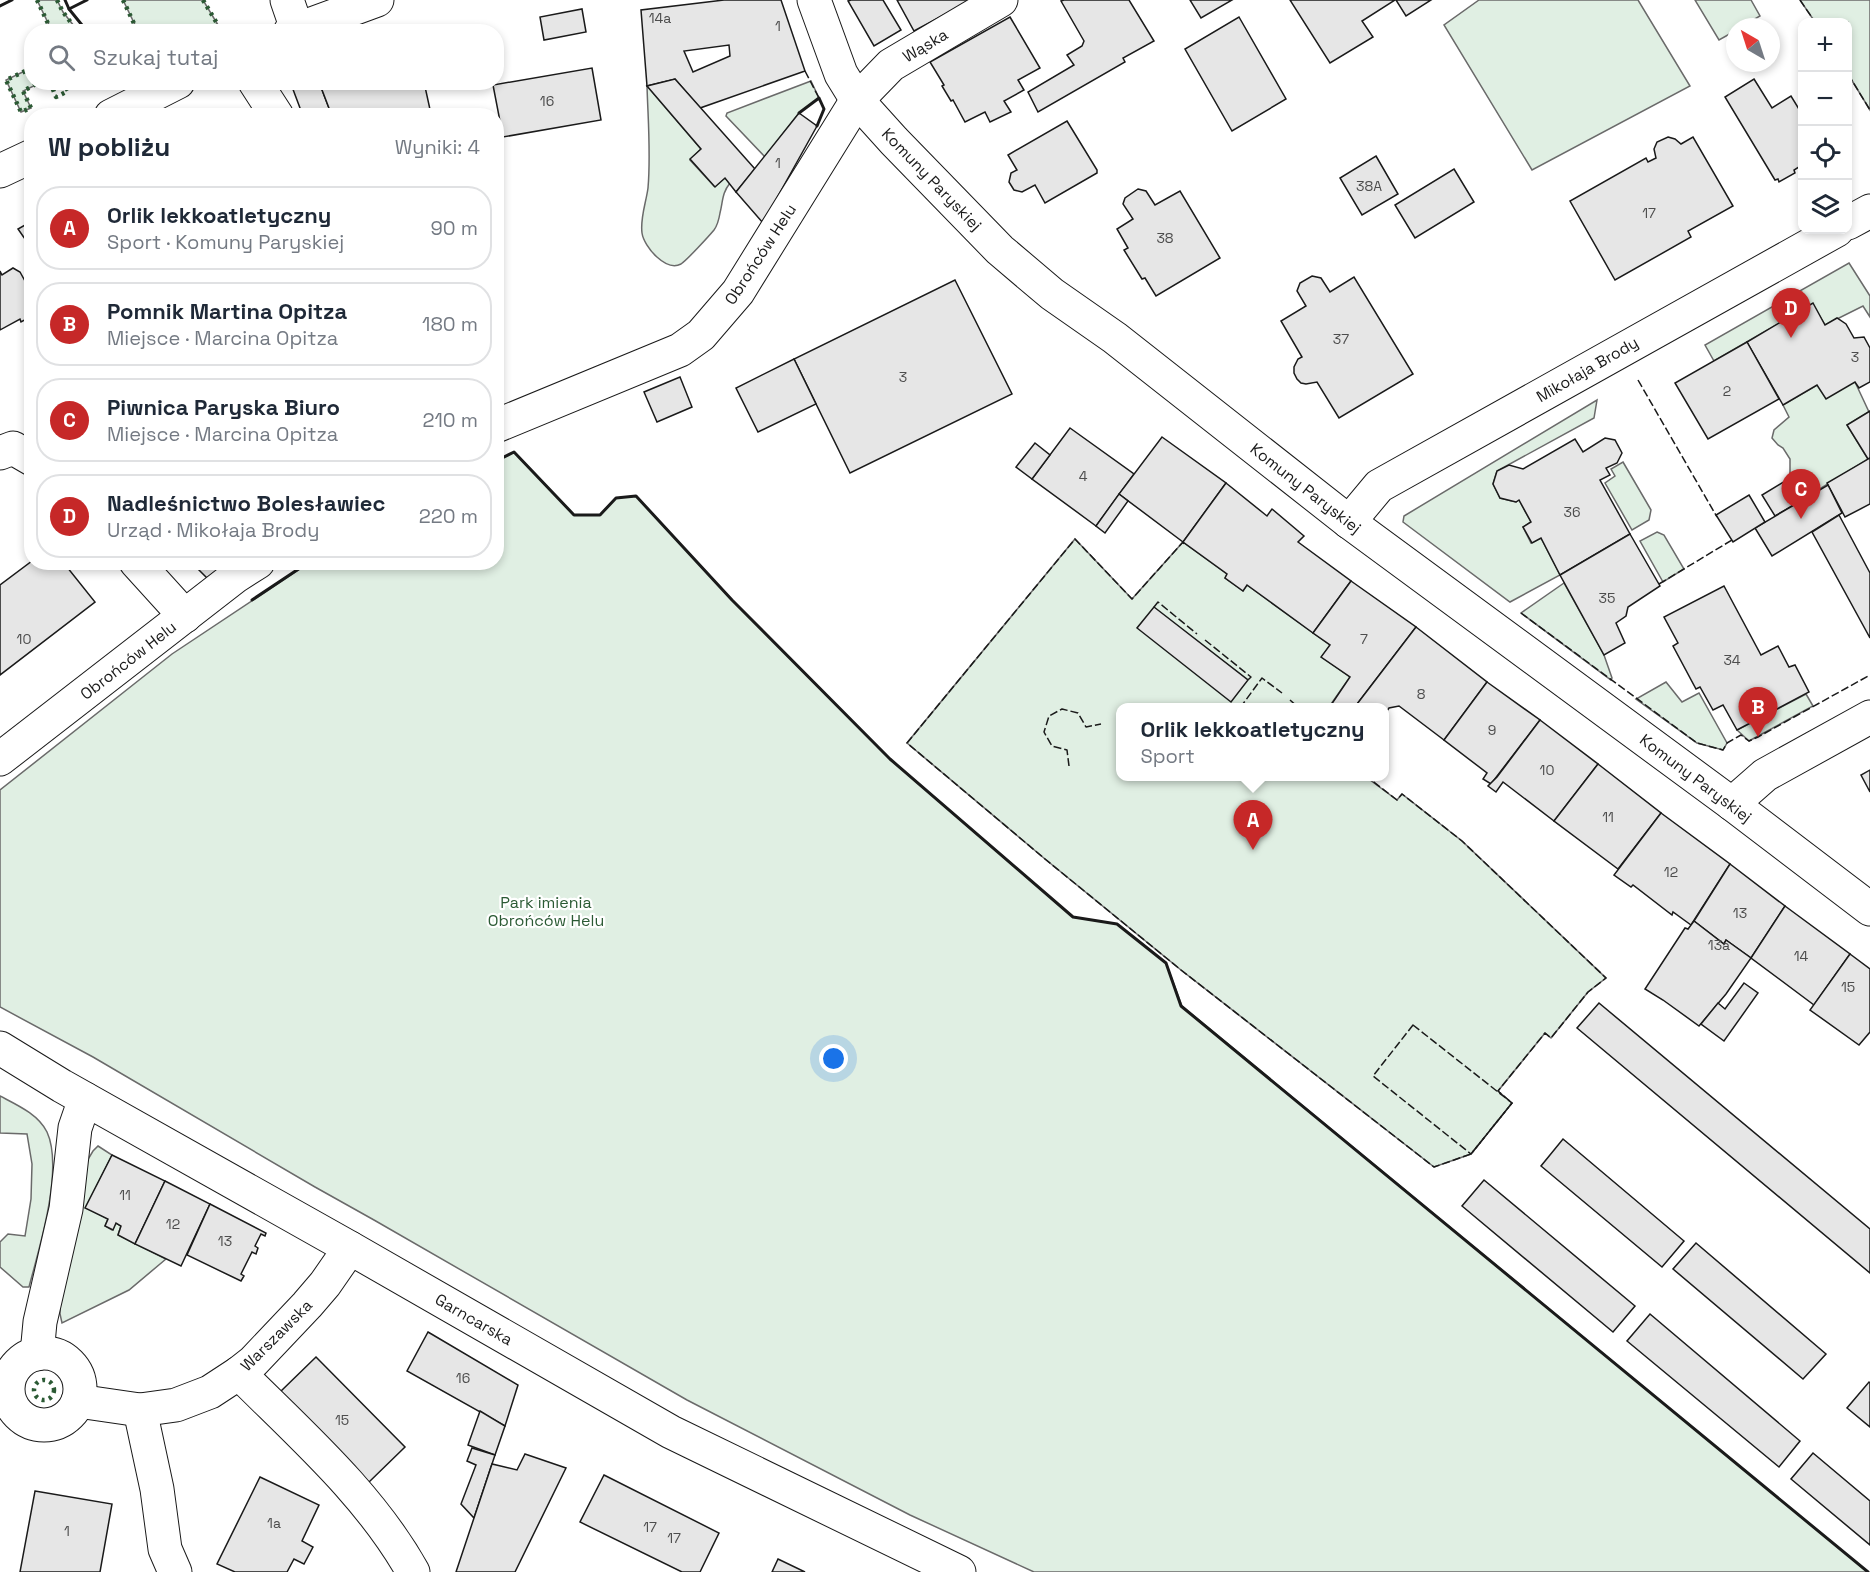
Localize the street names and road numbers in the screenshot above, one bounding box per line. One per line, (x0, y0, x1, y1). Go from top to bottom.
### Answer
street label: Wąska (899, 24, 952, 67)
street label: Komuny Paryskiej (877, 123, 986, 235)
street label: Obrońców Helu (720, 200, 801, 309)
street label: Mikołaja Brody (1532, 332, 1642, 407)
street label: Komuny Paryskiej (1246, 439, 1365, 538)
street label: Obrońców Helu (76, 616, 181, 704)
street label: Komuny Paryskiej (1635, 729, 1756, 827)
street label: Garncarska (431, 1289, 516, 1350)
street label: Warszawska (236, 1295, 317, 1376)

